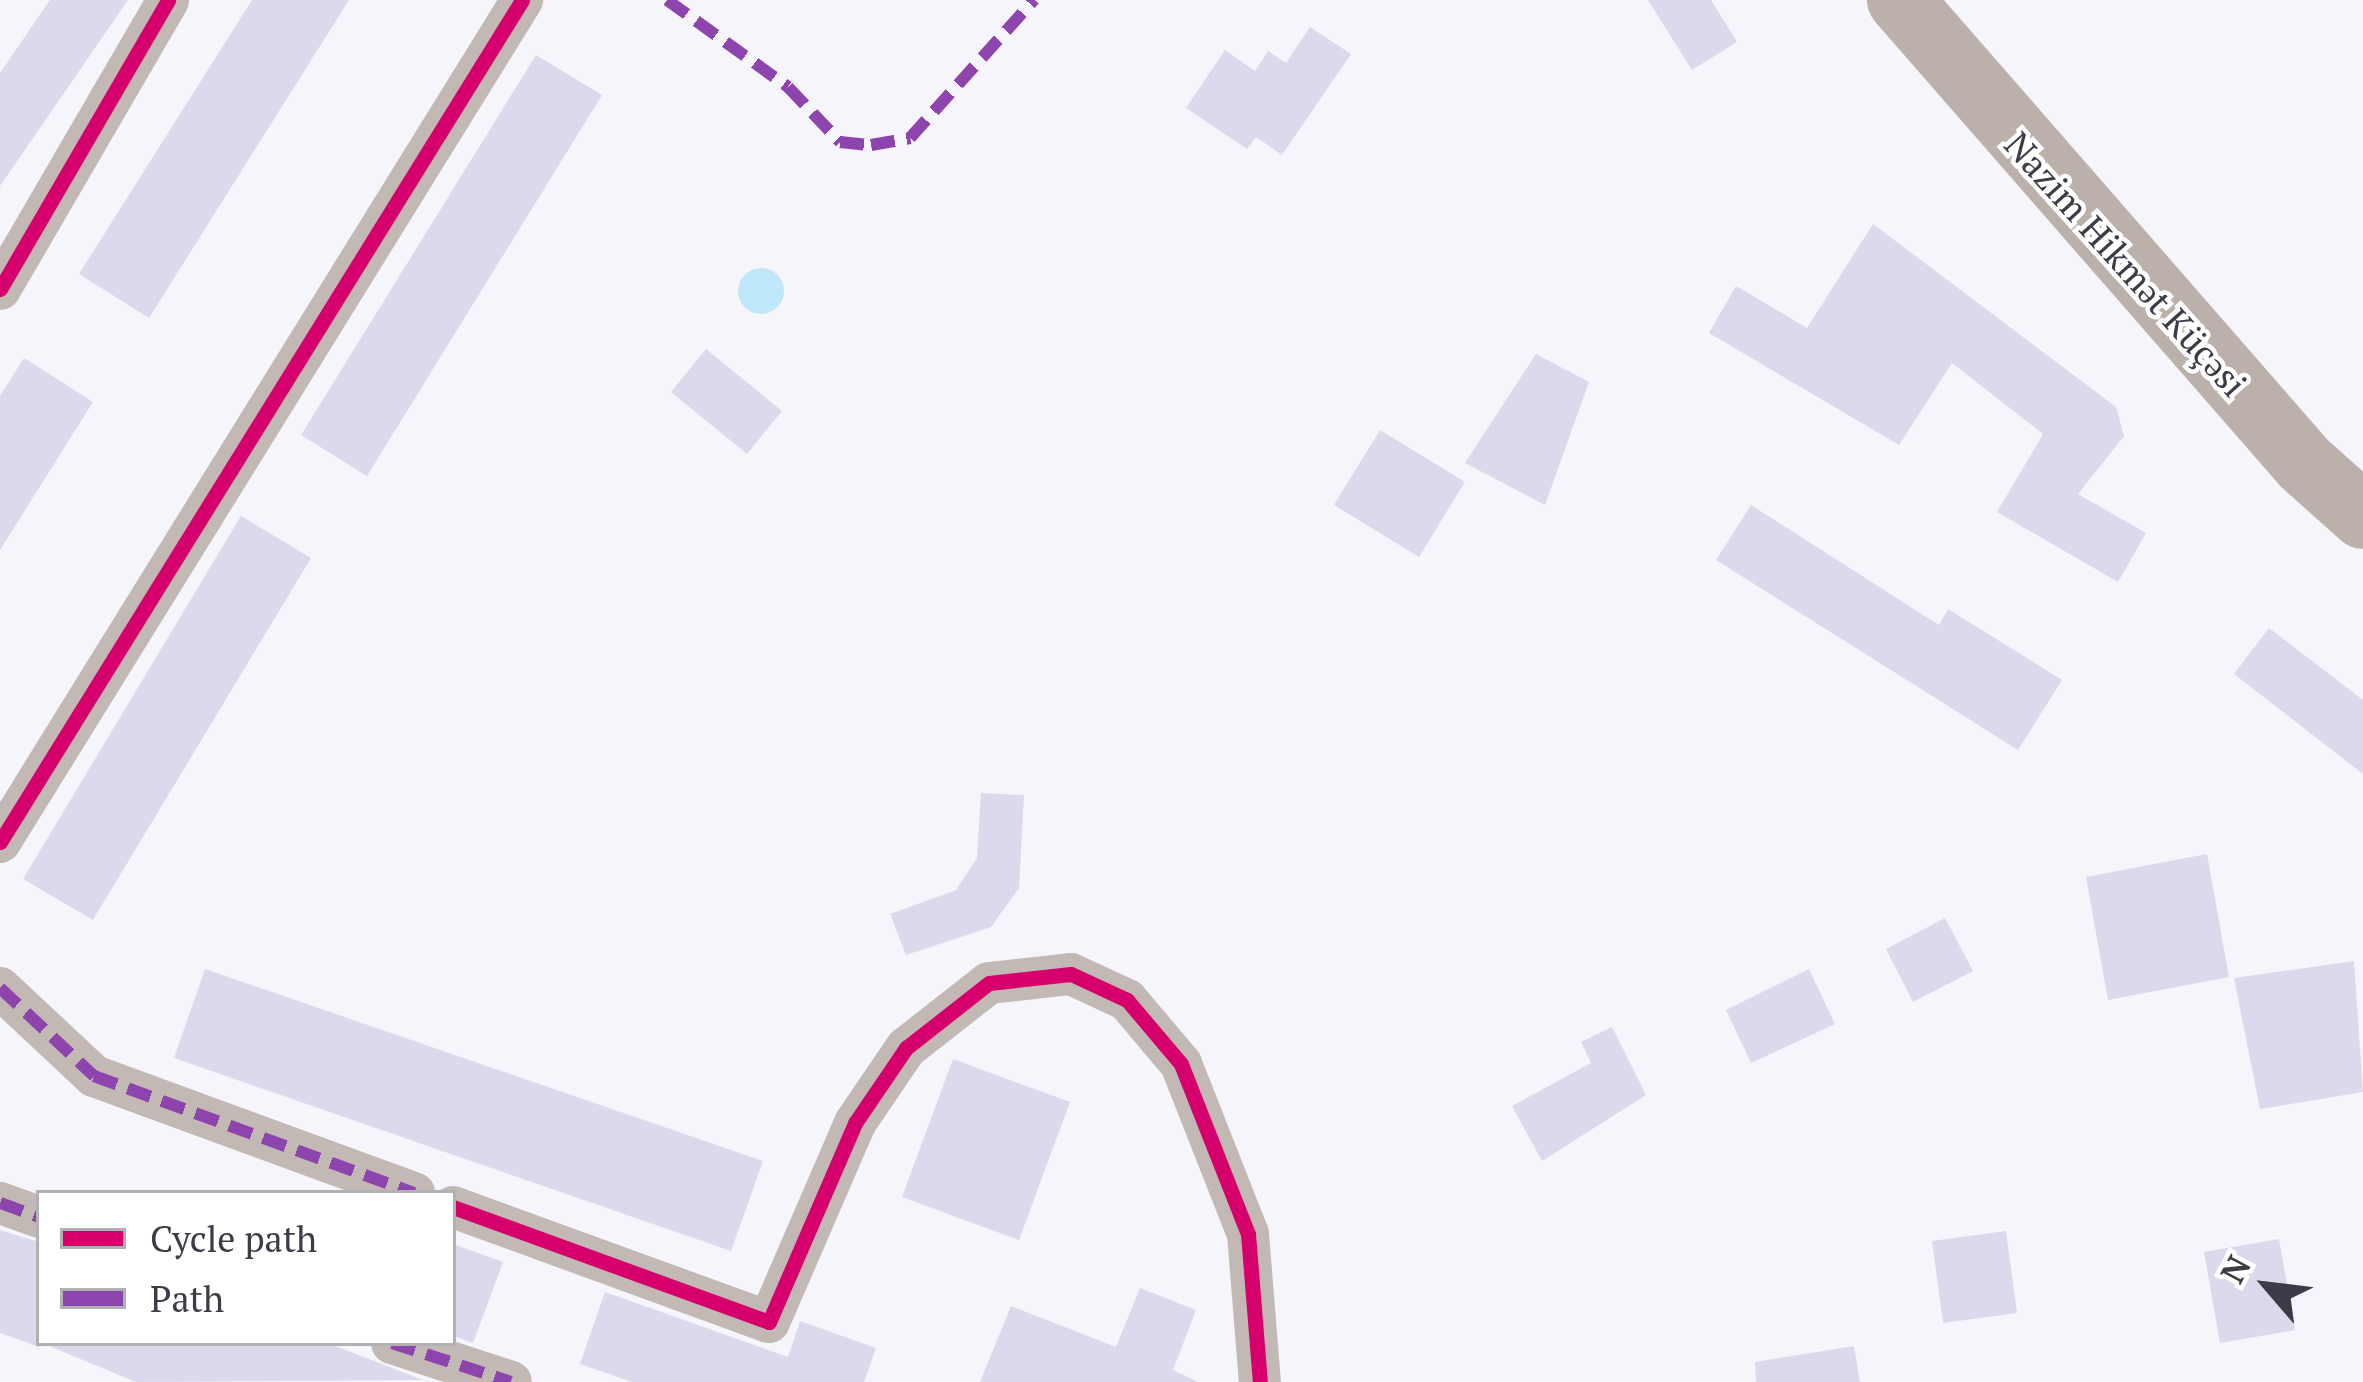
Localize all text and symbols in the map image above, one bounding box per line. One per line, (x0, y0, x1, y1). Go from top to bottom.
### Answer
street label: Nazim Hikmət Küçəsi (1996, 123, 2256, 405)
legend (36, 1190, 456, 1346)
text: Cycle path (150, 1215, 317, 1262)
north arrow (2207, 1226, 2327, 1346)
text: N (2210, 1248, 2260, 1290)
text: Path (150, 1275, 224, 1322)

